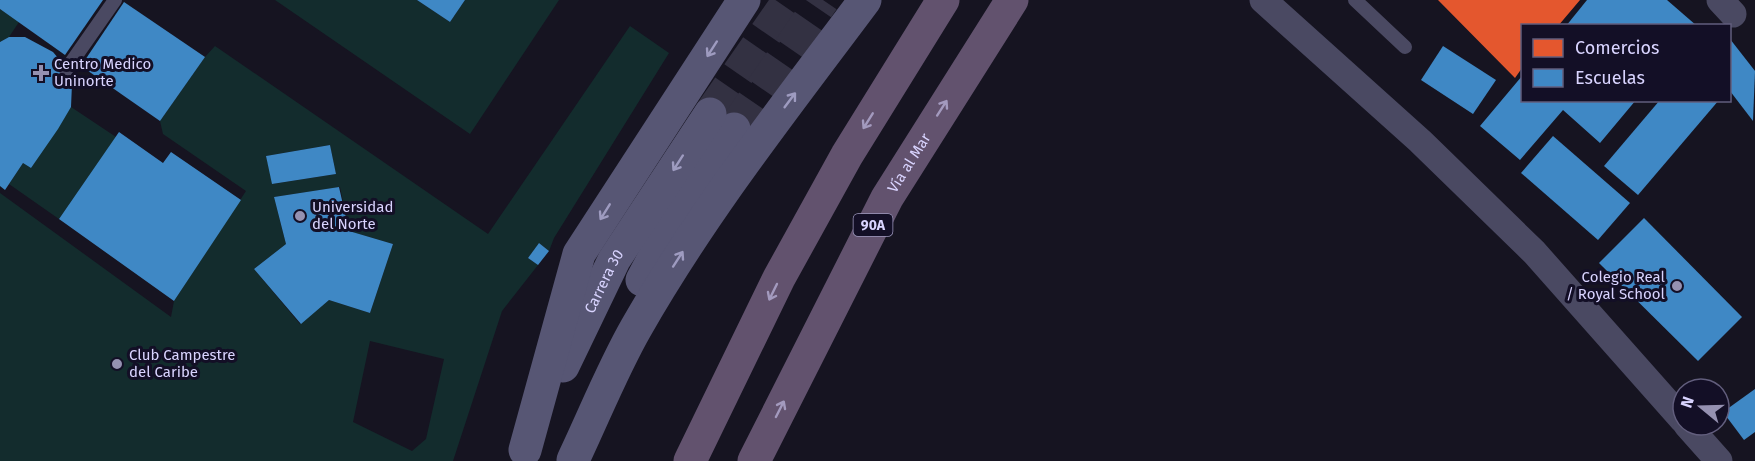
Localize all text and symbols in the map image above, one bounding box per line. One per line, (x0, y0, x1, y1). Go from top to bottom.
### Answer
legend (1521, 24, 1731, 102)
text: Comercios (1575, 37, 1659, 59)
one-way arrow (706, 40, 718, 57)
place label: Centro Medico Uninorte (54, 55, 151, 90)
marker: Centro Medico Uninorte (32, 64, 50, 82)
text: Escuelas (1575, 67, 1645, 89)
one-way arrow (784, 92, 797, 108)
one-way arrow (937, 100, 949, 117)
one-way arrow (862, 112, 874, 129)
street label: Vía al Mar (884, 130, 935, 196)
one-way arrow (672, 154, 684, 171)
place label: Universidad del Norte (312, 198, 393, 233)
one-way arrow (599, 203, 611, 220)
marker: Universidad del Norte (293, 209, 307, 223)
road number: 90A (854, 214, 892, 236)
street label: Carrera 30 (581, 246, 628, 316)
one-way arrow (672, 251, 684, 268)
place label: Colegio Real / Royal School (1566, 268, 1666, 303)
marker: Colegio Real / Royal School (1670, 279, 1684, 293)
one-way arrow (767, 282, 778, 300)
place label: Club Campestre del Caribe (129, 346, 236, 381)
marker: Club Campestre del Caribe (110, 357, 124, 371)
north arrow (1671, 377, 1731, 437)
text: N (1677, 394, 1698, 410)
one-way arrow (775, 400, 787, 418)

